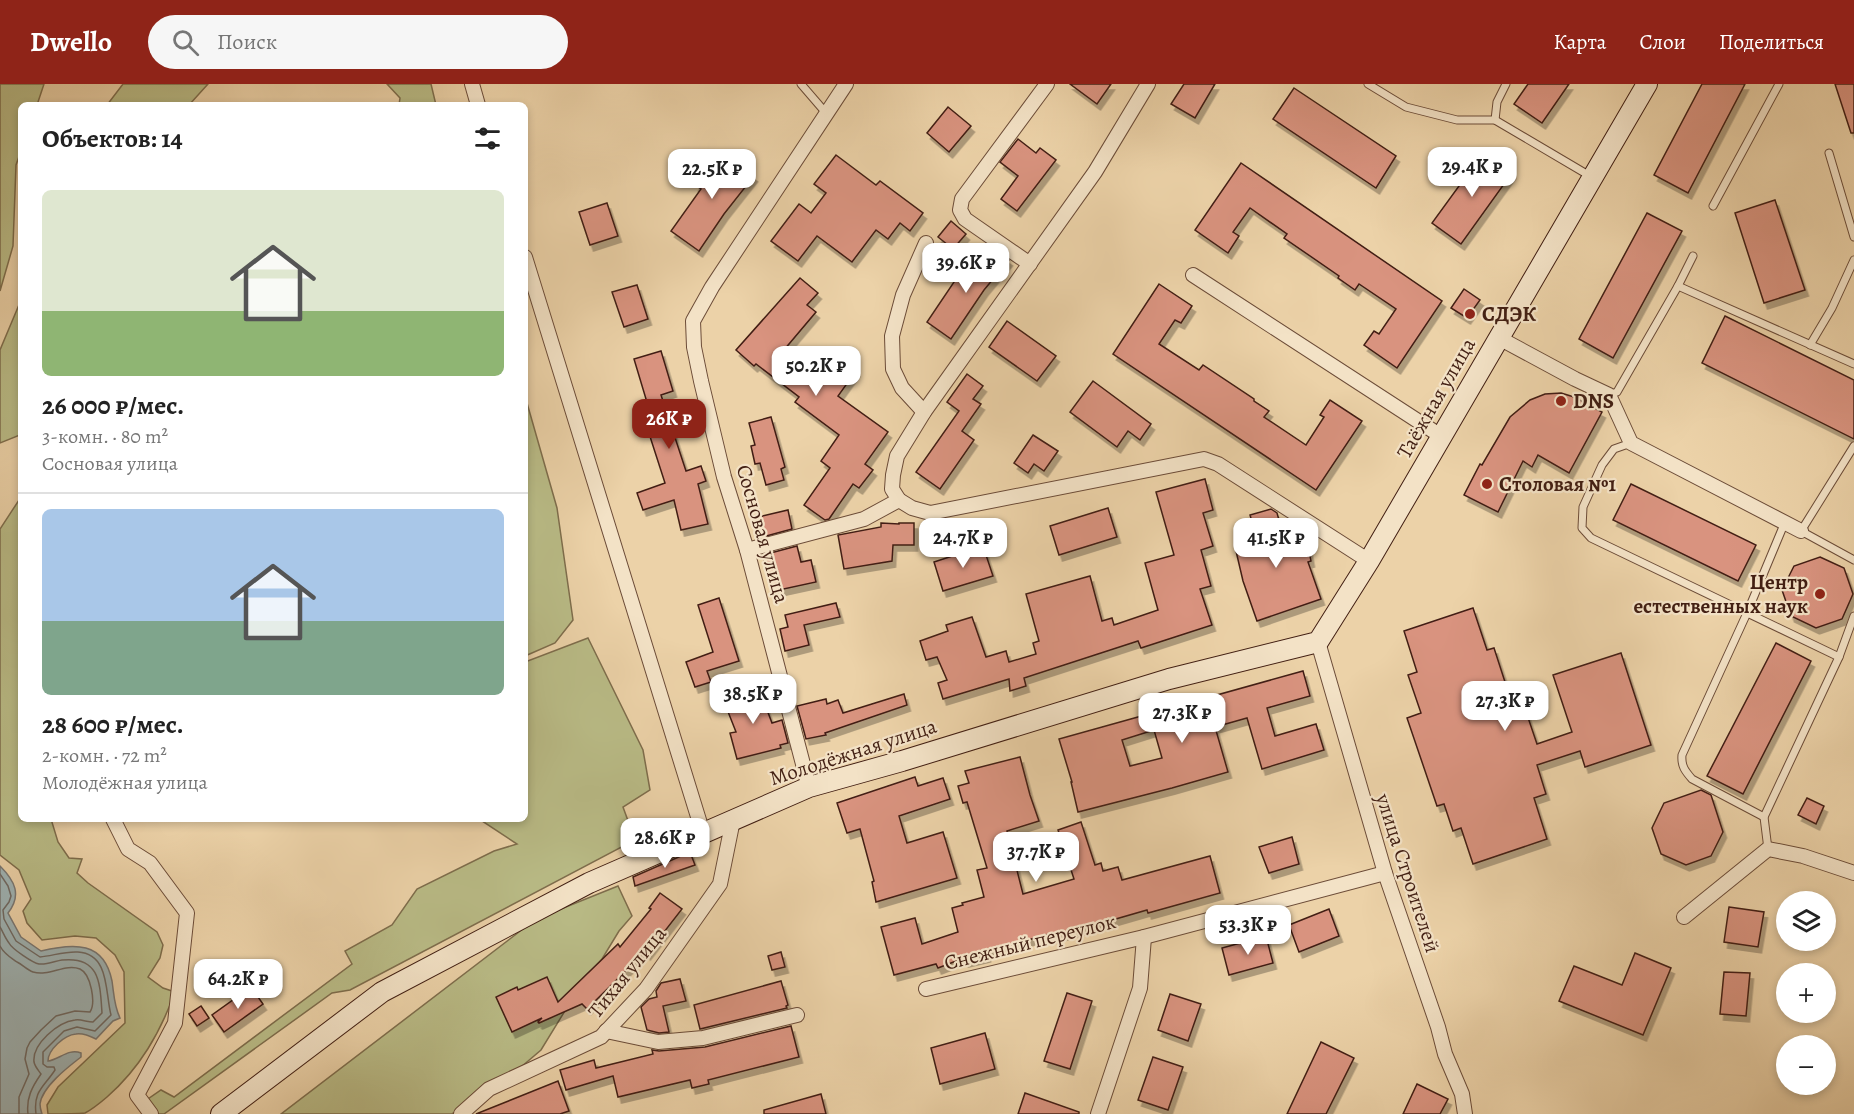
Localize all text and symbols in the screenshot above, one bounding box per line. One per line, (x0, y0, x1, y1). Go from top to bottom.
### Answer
search box (148, 15, 568, 69)
text: Dwello (30, 23, 112, 61)
icon: search (169, 26, 202, 59)
text: Поиск (217, 27, 277, 57)
text: Карта (1553, 28, 1606, 56)
text: Слои (1639, 28, 1686, 56)
text: Поделиться (1719, 28, 1824, 56)
text: Объектов: 14 (42, 121, 183, 156)
icon: filters (471, 122, 504, 155)
pin: 29.4K ₽ (1417, 147, 1527, 198)
pin: 22.5K ₽ (657, 149, 767, 200)
text: 29.4K ₽ (1442, 153, 1502, 180)
text: 22.5K ₽ (682, 155, 742, 182)
icon: home (219, 229, 327, 337)
pin: 39.6K ₽ (911, 243, 1021, 294)
text: 39.6K ₽ (936, 249, 996, 276)
place label: СДЭК (1482, 300, 1536, 328)
marker: СДЭК (1463, 307, 1477, 321)
street label: Таёжная улица (1390, 332, 1482, 463)
pin: 50.2K ₽ (761, 346, 871, 397)
text: 50.2K ₽ (786, 352, 846, 379)
place label: DNS (1573, 387, 1614, 415)
text: 26 000 ₽/мес. (42, 388, 184, 423)
marker: DNS (1554, 394, 1568, 408)
pin: 26K ₽ (627, 399, 711, 450)
text: 26K ₽ (646, 405, 692, 432)
text: 3-комн. · 80 m² (42, 423, 168, 450)
text: Сосновая улица (42, 450, 178, 477)
street label: Сосновая улица (730, 461, 796, 607)
place label: Столовая №1 (1499, 470, 1617, 498)
marker: Столовая №1 (1480, 477, 1494, 491)
pin: 24.7K ₽ (908, 518, 1018, 569)
pin: 41.5K ₽ (1221, 518, 1331, 569)
text: 24.7K ₽ (933, 524, 993, 551)
text: 41.5K ₽ (1247, 524, 1305, 551)
icon: home (219, 548, 327, 656)
place label: Центр естественных наук (1633, 568, 1808, 620)
marker: Центр естественных наук (1813, 587, 1827, 601)
pin: 38.5K ₽ (698, 674, 808, 725)
text: 38.5K ₽ (723, 680, 783, 707)
pin: 27.3K ₽ (1450, 681, 1560, 732)
text: 27.3K ₽ (1475, 687, 1535, 714)
pin: 27.3K ₽ (1127, 693, 1237, 744)
text: 27.3K ₽ (1152, 699, 1212, 726)
text: 28 600 ₽/мес. (42, 707, 184, 742)
street label: Молодёжная улица (766, 712, 940, 792)
text: 2-комн. · 72 m² (42, 742, 167, 769)
text: Молодёжная улица (42, 769, 208, 796)
street label: улица Строителей (1369, 789, 1447, 956)
pin: 28.6K ₽ (610, 818, 720, 869)
text: 28.6K ₽ (635, 824, 695, 851)
pin: 37.7K ₽ (981, 832, 1091, 883)
text: 37.7K ₽ (1007, 838, 1065, 865)
map controls (1776, 891, 1836, 1095)
button: layers (1776, 891, 1836, 951)
pin: 53.3K ₽ (1193, 905, 1303, 956)
street label: Снежный переулок (941, 907, 1119, 977)
text: 53.3K ₽ (1219, 911, 1277, 938)
street label: Тихая улица (581, 920, 673, 1024)
pin: 64.2K ₽ (183, 959, 293, 1010)
button: + (1776, 963, 1836, 1023)
text: 64.2K ₽ (208, 965, 268, 992)
button: − (1776, 1035, 1836, 1095)

